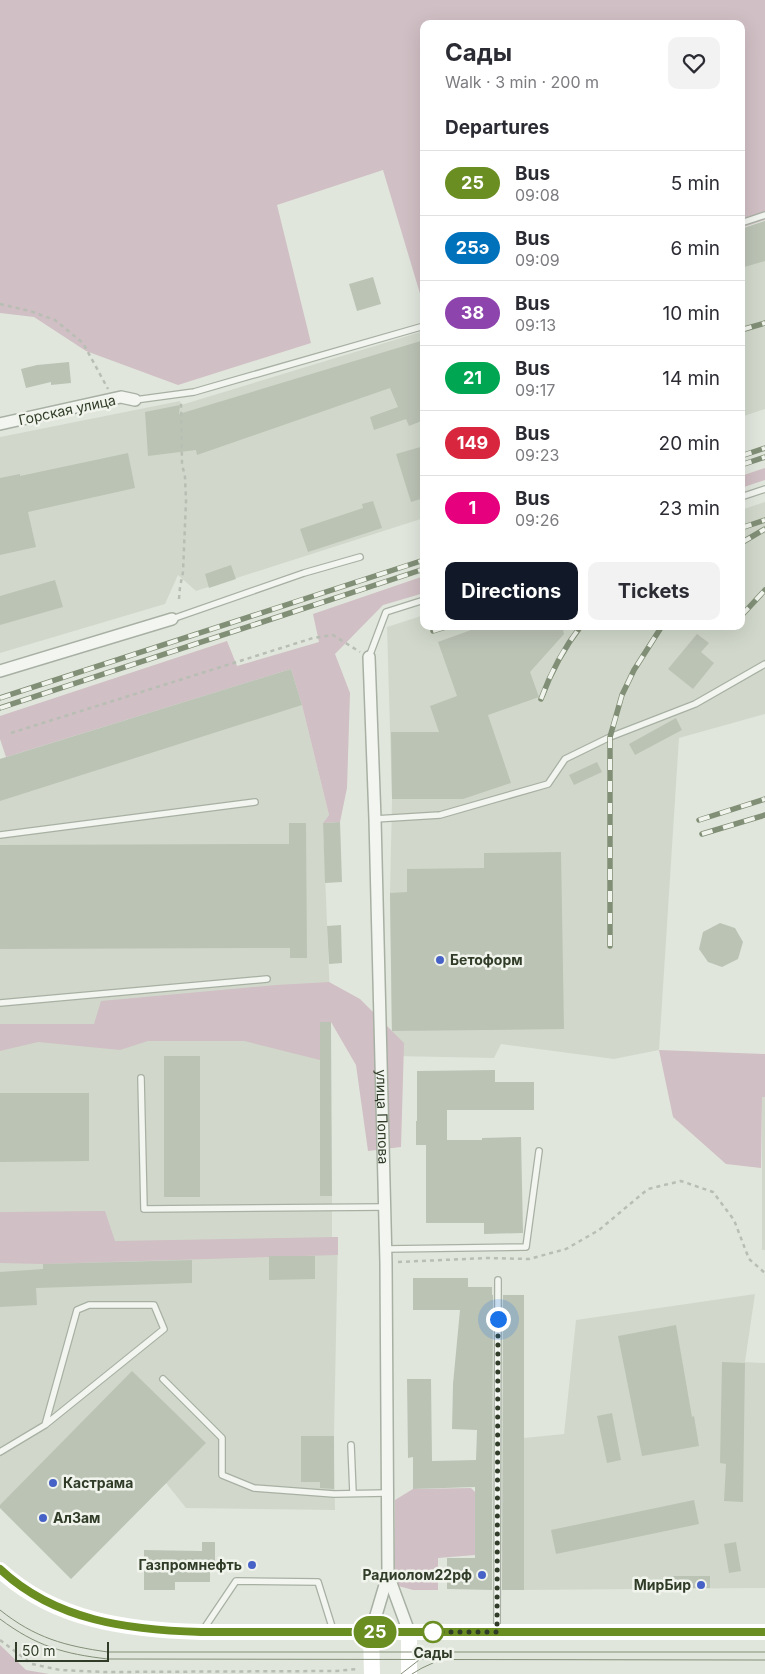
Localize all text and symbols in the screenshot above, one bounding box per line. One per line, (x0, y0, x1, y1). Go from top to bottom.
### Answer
button: heart (668, 37, 720, 89)
text: Сады (445, 38, 512, 67)
text: Walk · 3 min · 200 m (445, 72, 599, 92)
text: Departures (445, 116, 549, 139)
text: Bus (515, 162, 550, 185)
text: 25 (461, 172, 484, 193)
text: 5 min (671, 172, 720, 195)
text: 09:08 (515, 185, 560, 205)
text: Bus (515, 227, 550, 250)
text: 25э (456, 237, 489, 258)
text: 6 min (670, 237, 720, 260)
text: 09:09 (515, 250, 560, 270)
text: Bus (515, 292, 550, 315)
text: 38 (461, 302, 484, 323)
text: 10 min (662, 302, 720, 325)
text: 09:13 (515, 315, 556, 335)
text: Bus (515, 357, 550, 380)
text: 21 (463, 367, 482, 388)
text: 14 min (662, 367, 720, 390)
text: 09:17 (515, 380, 555, 400)
street label: Горская улица (17, 391, 117, 428)
text: Bus (515, 422, 550, 445)
text: 149 (457, 432, 488, 453)
text: 20 min (659, 432, 720, 455)
text: 09:23 (515, 445, 559, 465)
text: Bus (515, 487, 550, 510)
text: 1 (469, 497, 476, 518)
text: 23 min (659, 497, 720, 520)
text: 09:26 (515, 510, 559, 530)
button: Directions (445, 562, 578, 620)
button: Tickets (588, 562, 720, 620)
place label: Бетоформ (450, 951, 523, 968)
marker: Бетоформ (434, 954, 446, 966)
street label: улица Попова (373, 1069, 393, 1164)
your location (486, 1307, 511, 1332)
place label: Кастрама (63, 1474, 133, 1491)
marker: Кастрама (47, 1477, 59, 1489)
place label: АлЗам (53, 1509, 100, 1526)
marker: АлЗам (37, 1512, 49, 1524)
place label: Газпромнефть (139, 1556, 242, 1573)
marker: Газпромнефть (246, 1559, 258, 1571)
place label: Радиолом22рф (362, 1566, 472, 1583)
marker: Радиолом22рф (476, 1569, 488, 1581)
place label: МирБир (634, 1576, 691, 1593)
marker: МирБир (695, 1579, 707, 1591)
line badge: 25 (352, 1616, 398, 1648)
text: 25 (364, 1621, 386, 1642)
marker: Сады (422, 1621, 444, 1643)
scale bar (15, 1639, 109, 1662)
text: 50 m (22, 1642, 56, 1659)
place label: Сады (413, 1644, 453, 1661)

